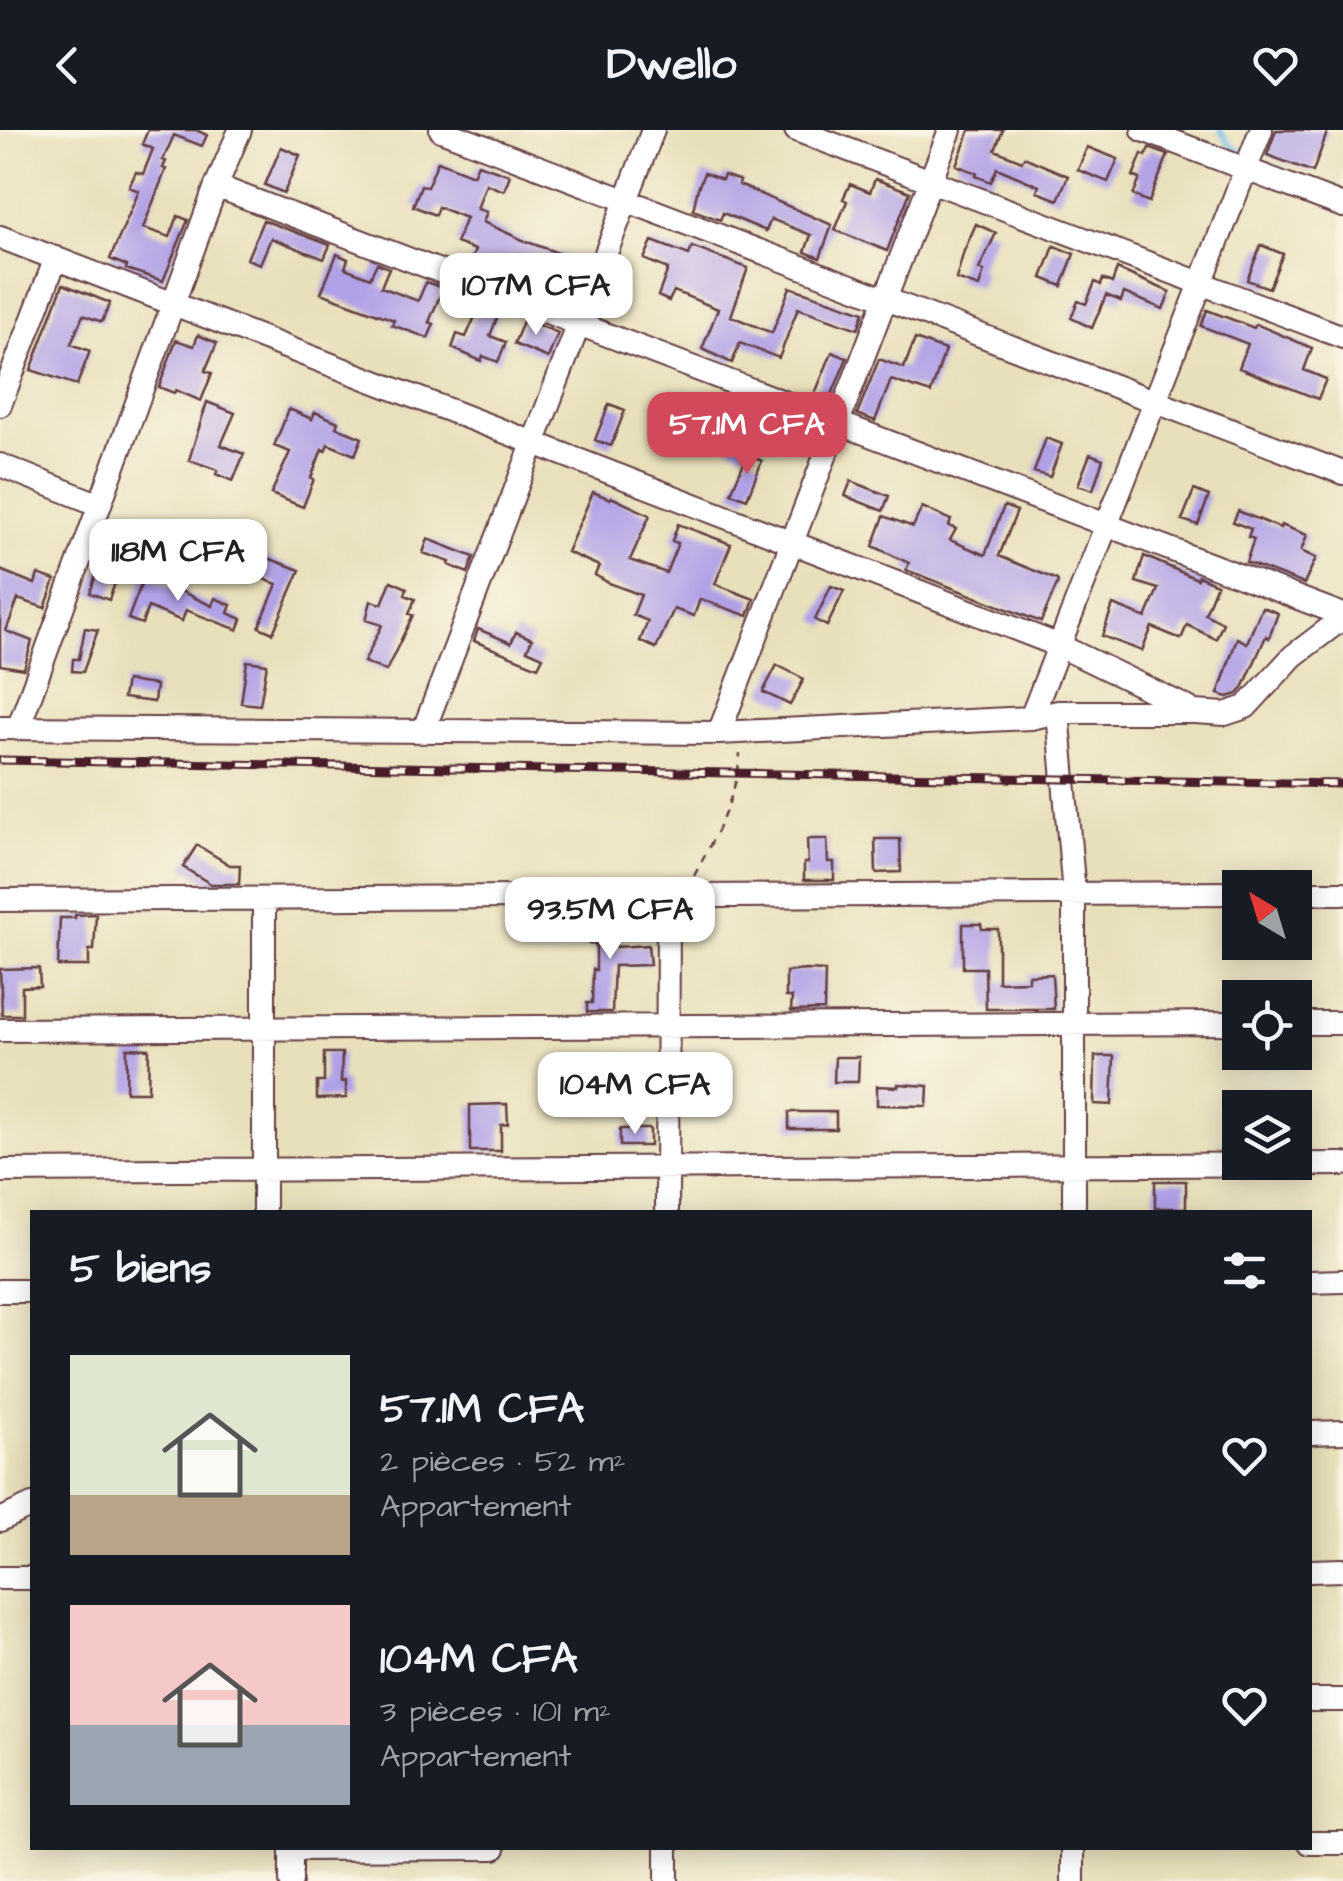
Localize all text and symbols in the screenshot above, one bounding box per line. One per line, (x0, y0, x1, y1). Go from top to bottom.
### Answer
text: Dwello (607, 34, 736, 96)
icon: back (40, 38, 95, 93)
icon: heart (1248, 38, 1303, 93)
pin: 107M CFA (433, 253, 639, 338)
text: 107M CFA (462, 263, 610, 308)
pin: 57.1M CFA (633, 392, 861, 477)
text: 57.1M CFA (669, 402, 825, 447)
pin: 118M CFA (75, 519, 281, 604)
text: 118M CFA (111, 529, 245, 574)
north arrow (1222, 870, 1312, 960)
map controls (1222, 870, 1312, 1180)
pin: 93.5M CFA (496, 877, 724, 962)
text: 93.5M CFA (527, 887, 693, 932)
button: locate (1222, 980, 1312, 1070)
pin: 104M CFA (532, 1052, 738, 1137)
text: 104M CFA (560, 1062, 710, 1107)
button: layers (1222, 1090, 1312, 1180)
text: 5 biens (70, 1241, 211, 1299)
icon: filters (1217, 1243, 1272, 1298)
text: 57.1M CFA (380, 1381, 584, 1439)
icon: home (150, 1395, 270, 1515)
icon: heart (1217, 1428, 1272, 1483)
text: 2 pièces · 52 m² (380, 1439, 626, 1484)
text: Appartement (380, 1484, 571, 1529)
text: 104M CFA (380, 1631, 578, 1689)
icon: home (150, 1645, 270, 1765)
icon: heart (1217, 1678, 1272, 1733)
text: 3 pièces · 101 m² (380, 1689, 611, 1734)
text: Appartement (380, 1734, 571, 1779)

